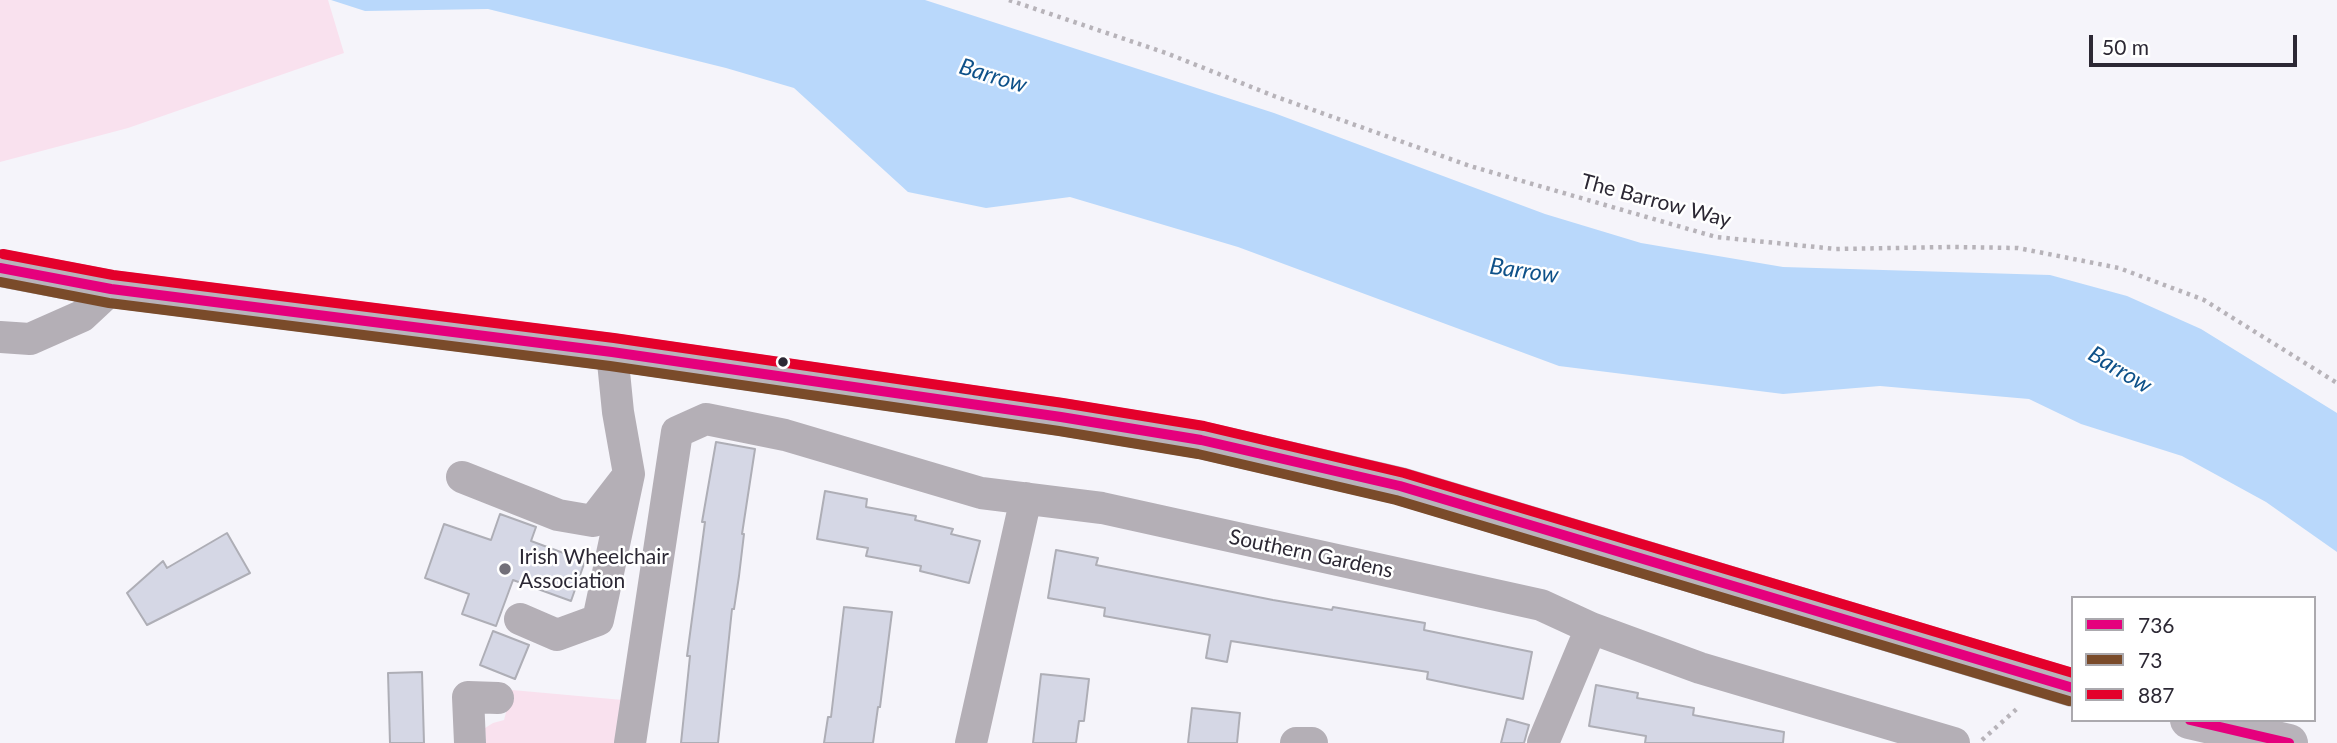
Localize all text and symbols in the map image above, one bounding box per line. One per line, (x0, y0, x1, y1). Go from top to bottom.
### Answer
scale bar (2092, 21, 2300, 65)
text: 50 m (2102, 34, 2149, 59)
water label: Barrow (956, 53, 1030, 99)
street label: The Barrow Way (1578, 169, 1734, 233)
water label: Barrow (1488, 253, 1560, 289)
water label: Barrow (2083, 340, 2157, 400)
unlabelled marker (776, 355, 790, 369)
street label: Southern Gardens (1227, 524, 1395, 584)
place label: Irish Wheelchair Association (519, 544, 669, 594)
marker: Irish Wheelchair Association (497, 561, 513, 577)
legend (2071, 596, 2316, 722)
text: 736 (2138, 612, 2175, 637)
text: 73 (2138, 647, 2162, 672)
text: 887 (2138, 682, 2175, 707)

